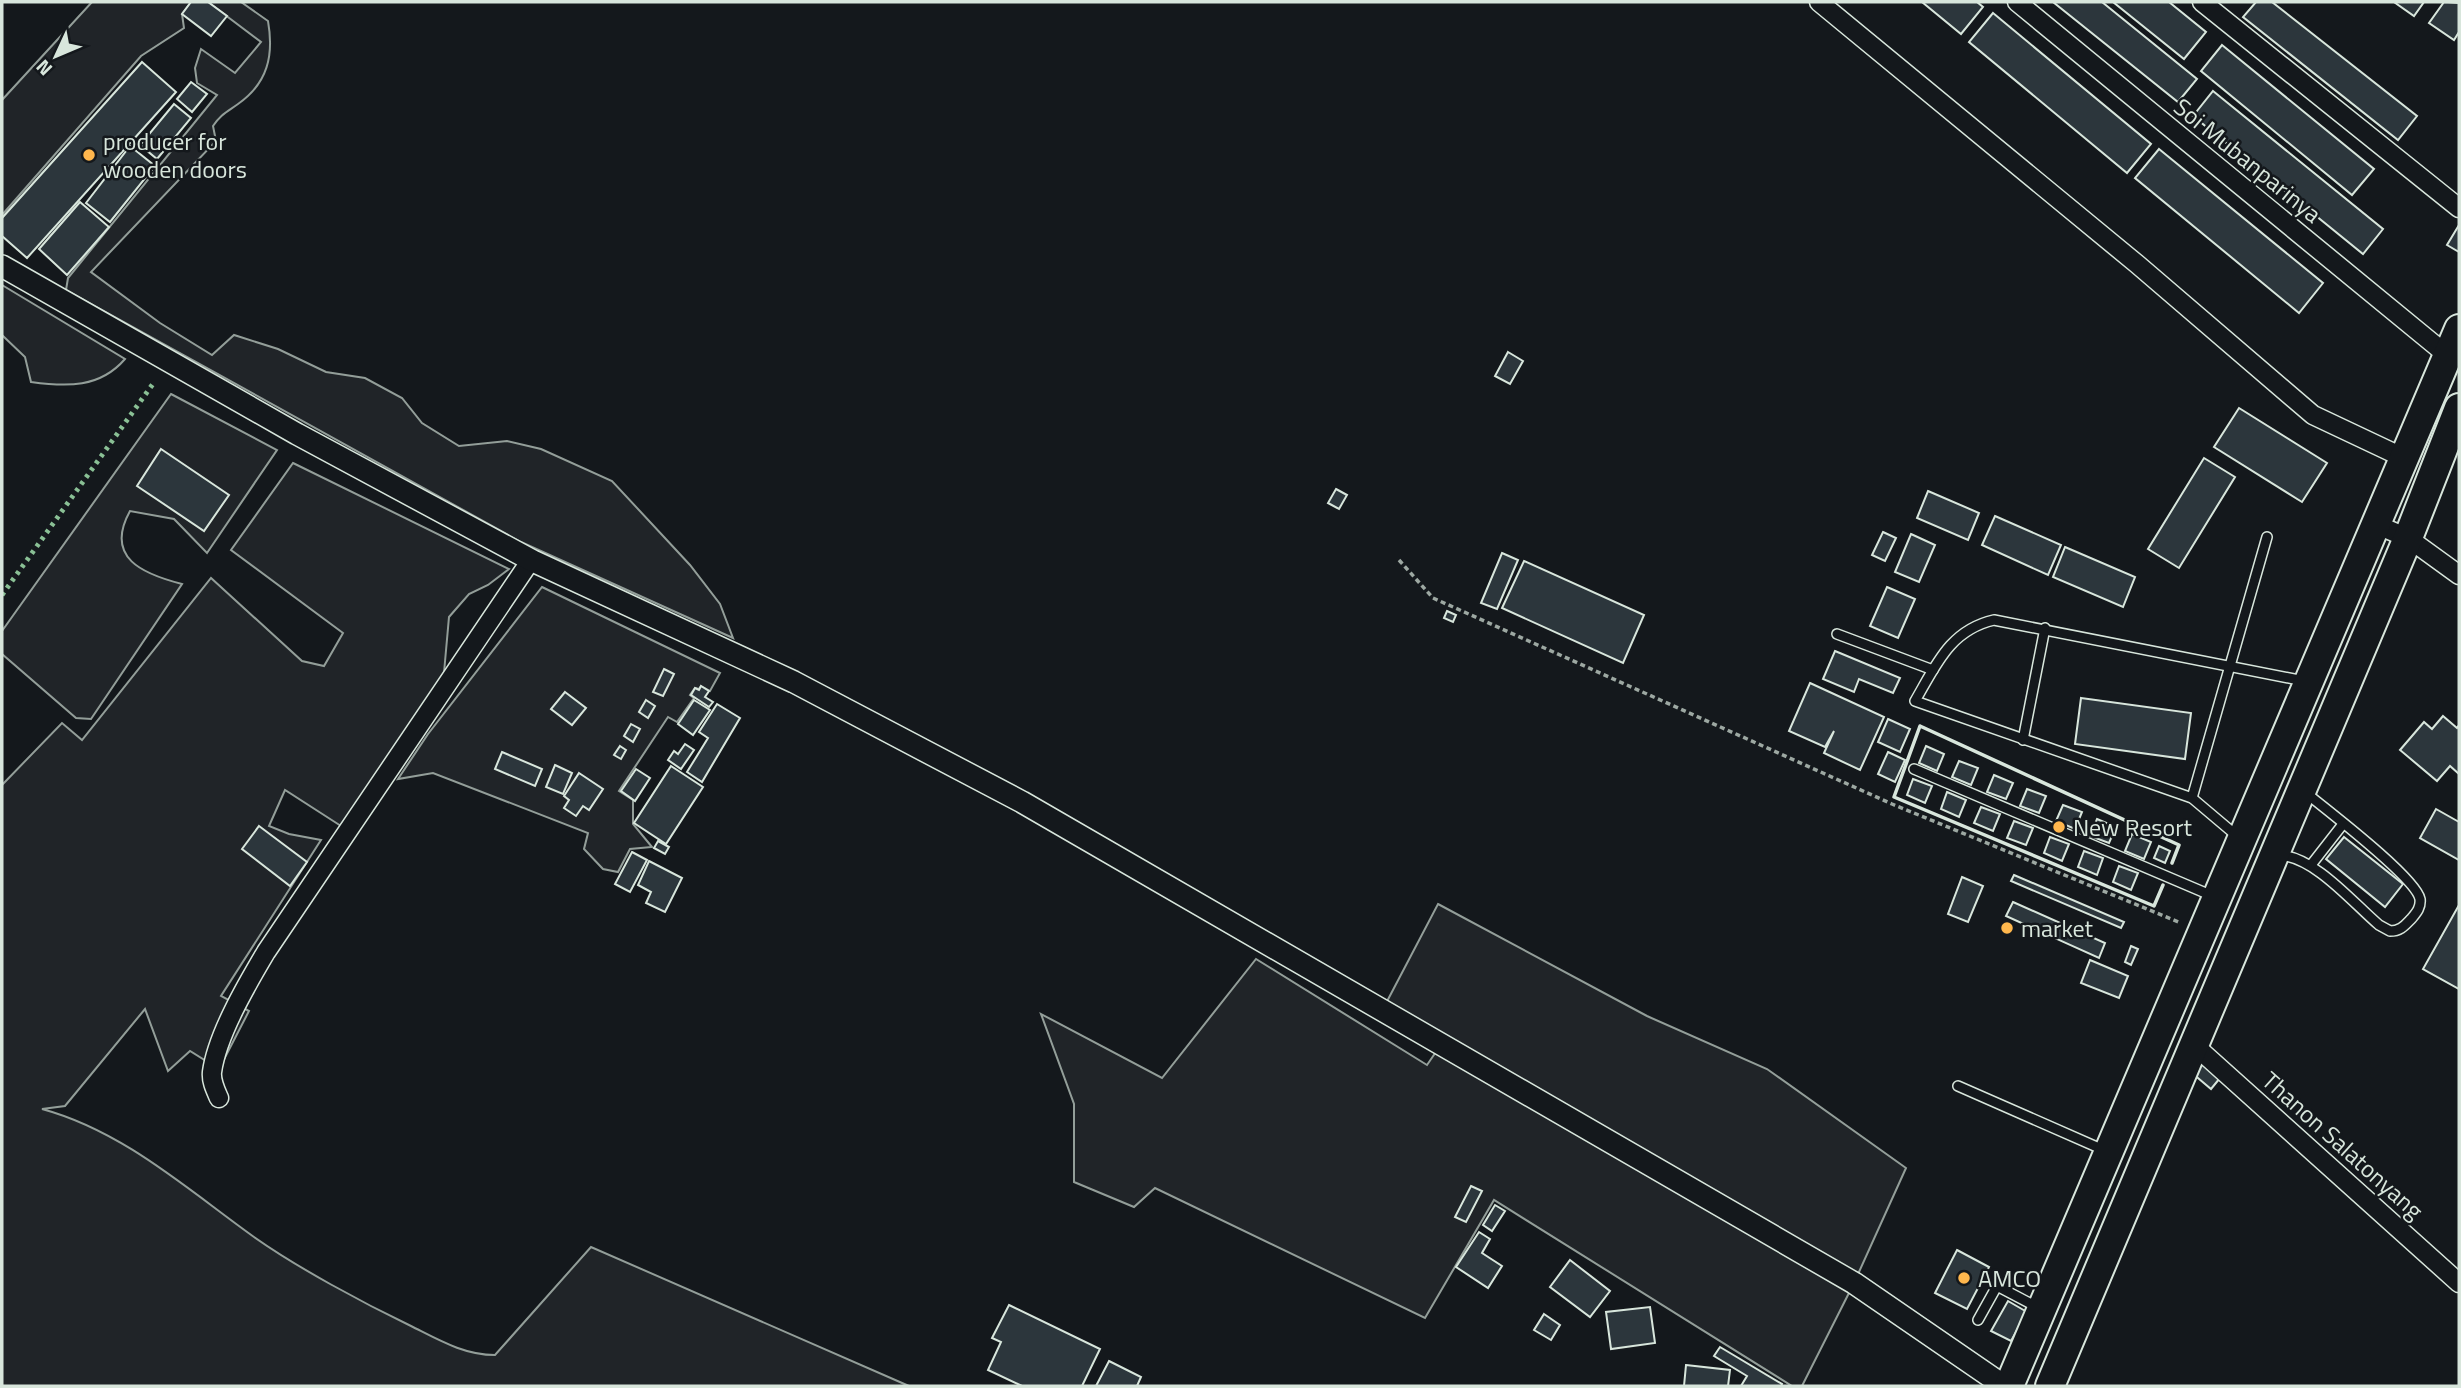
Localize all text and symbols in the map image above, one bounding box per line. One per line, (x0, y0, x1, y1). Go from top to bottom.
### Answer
north arrow (21, 21, 91, 91)
text: N (28, 53, 58, 83)
street label: Soi Mubanparinya (2166, 89, 2330, 231)
place label: producer for wooden doors (103, 123, 247, 187)
marker: producer for wooden doors (81, 147, 97, 163)
place label: New Resort (2073, 809, 2192, 845)
marker: New Resort (2051, 819, 2067, 835)
place label: market (2021, 910, 2094, 946)
marker: market (1999, 920, 2015, 936)
street label: Thanon Salatonyang (2254, 1063, 2432, 1227)
place label: AMCO (1978, 1260, 2041, 1296)
marker: AMCO (1956, 1270, 1972, 1286)

